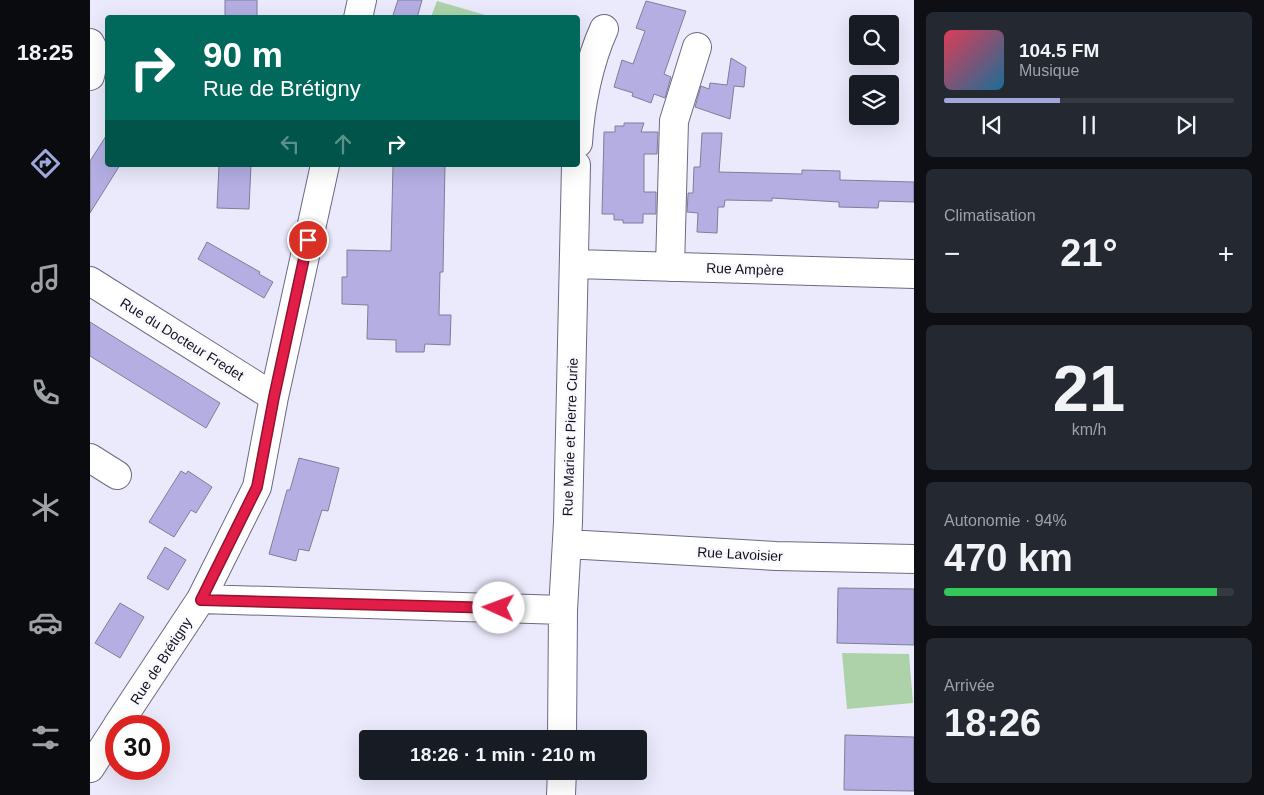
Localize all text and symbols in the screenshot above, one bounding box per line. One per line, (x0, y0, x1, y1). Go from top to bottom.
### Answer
map controls (849, 15, 899, 125)
button: search (849, 15, 899, 65)
icon: right (120, 35, 185, 100)
text: 90 m (203, 35, 283, 74)
text: 18:25 (17, 40, 73, 65)
text: 104.5 FM (1019, 40, 1099, 61)
text: Musique (1019, 62, 1079, 79)
button: layers (849, 75, 899, 125)
text: Rue de Brétigny (203, 76, 361, 101)
icon: previous (978, 111, 1006, 139)
icon: pause (1075, 111, 1103, 139)
icon: next (1172, 111, 1200, 139)
icon: left (276, 130, 304, 158)
icon: ahead (329, 130, 357, 158)
icon: right (382, 130, 410, 158)
icon: directions (28, 146, 63, 181)
text: Climatisation (944, 207, 1036, 224)
pin (287, 219, 329, 261)
icon: arrive (294, 226, 322, 254)
text: 21° (1060, 232, 1118, 274)
text: − (944, 238, 960, 269)
text: + (1218, 238, 1234, 269)
street label: Rue Ampère (706, 260, 784, 278)
icon: music (28, 261, 63, 296)
street label: Rue du Docteur Fredet (117, 294, 247, 384)
text: 21 (1053, 352, 1125, 425)
street label: Rue Marie et Pierre Curie (559, 357, 581, 517)
icon: phone (28, 375, 63, 410)
text: km/h (1072, 421, 1106, 438)
icon: climate (28, 490, 63, 525)
text: Autonomie · 94% (944, 512, 1067, 529)
text: 470 km (944, 537, 1073, 579)
street label: Rue Lavoisier (697, 544, 783, 564)
position arrow (472, 581, 524, 633)
icon: car (28, 605, 63, 640)
street label: Rue de Brétigny (127, 615, 195, 707)
text: Arrivée (944, 677, 995, 694)
text: 18:26 (944, 702, 1041, 744)
speed limit sign: 30 (105, 715, 170, 780)
icon: filters (28, 720, 63, 755)
text: 18:26 · 1 min · 210 m (410, 744, 596, 765)

